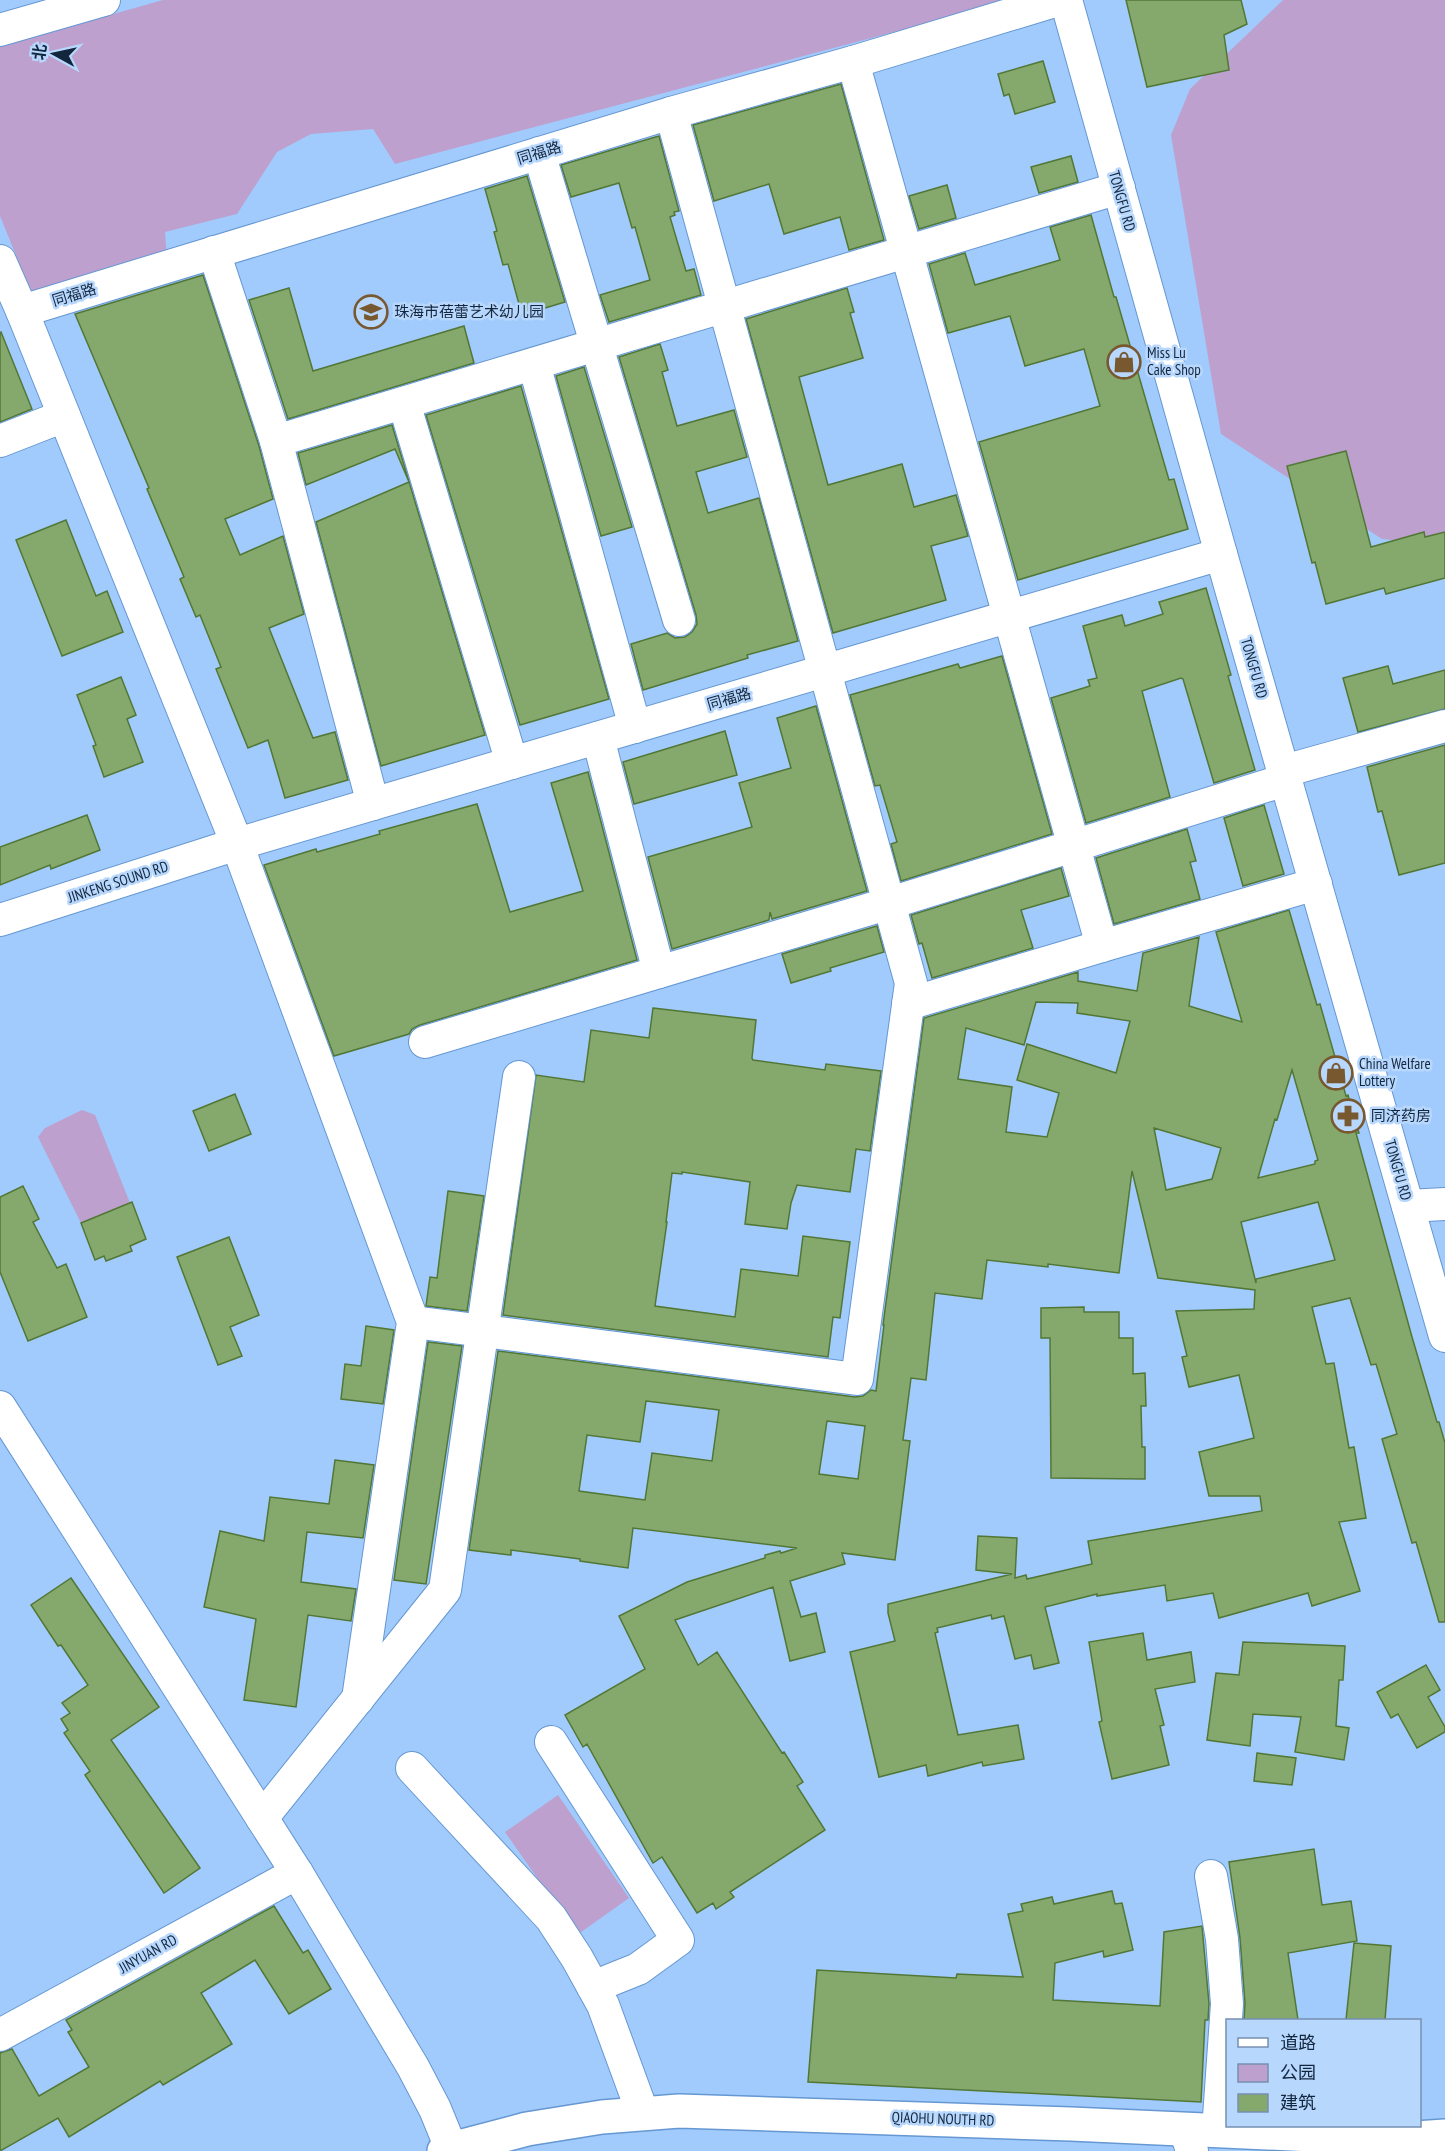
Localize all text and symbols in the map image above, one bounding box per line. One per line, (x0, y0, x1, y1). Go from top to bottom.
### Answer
north arrow (24, 24, 84, 84)
text: 北 (28, 43, 50, 61)
street label: 同福路 (515, 137, 563, 168)
street label: TONGFU RD (1105, 168, 1140, 233)
street label: 同福路 (50, 279, 98, 310)
school or university icon: 珠海市蓓蕾艺术幼儿园 (353, 294, 389, 330)
place label: 珠海市蓓蕾艺术幼儿园 (394, 302, 544, 321)
place label: Miss Lu Cake Shop (1147, 343, 1201, 379)
shop icon: Miss Lu Cake Shop (1106, 344, 1142, 380)
street label: TONGFU RD (1237, 635, 1272, 700)
street label: 同福路 (705, 683, 753, 714)
street label: JINKENG SOUND RD (64, 856, 171, 907)
place label: China Welfare Lottery (1359, 1054, 1431, 1090)
shop icon: China Welfare Lottery (1318, 1055, 1354, 1091)
pharmacy icon: 同济药房 (1330, 1098, 1366, 1134)
place label: 同济药房 (1371, 1106, 1431, 1125)
street label: TONGFU RD (1381, 1137, 1416, 1202)
street label: JINYUAN RD (115, 1930, 180, 1978)
legend (1226, 2019, 1421, 2127)
text: 道路 (1280, 2031, 1316, 2054)
text: 公园 (1280, 2061, 1316, 2084)
text: 建筑 (1280, 2091, 1316, 2114)
street label: QIAOHU NOUTH RD (891, 2107, 995, 2130)

